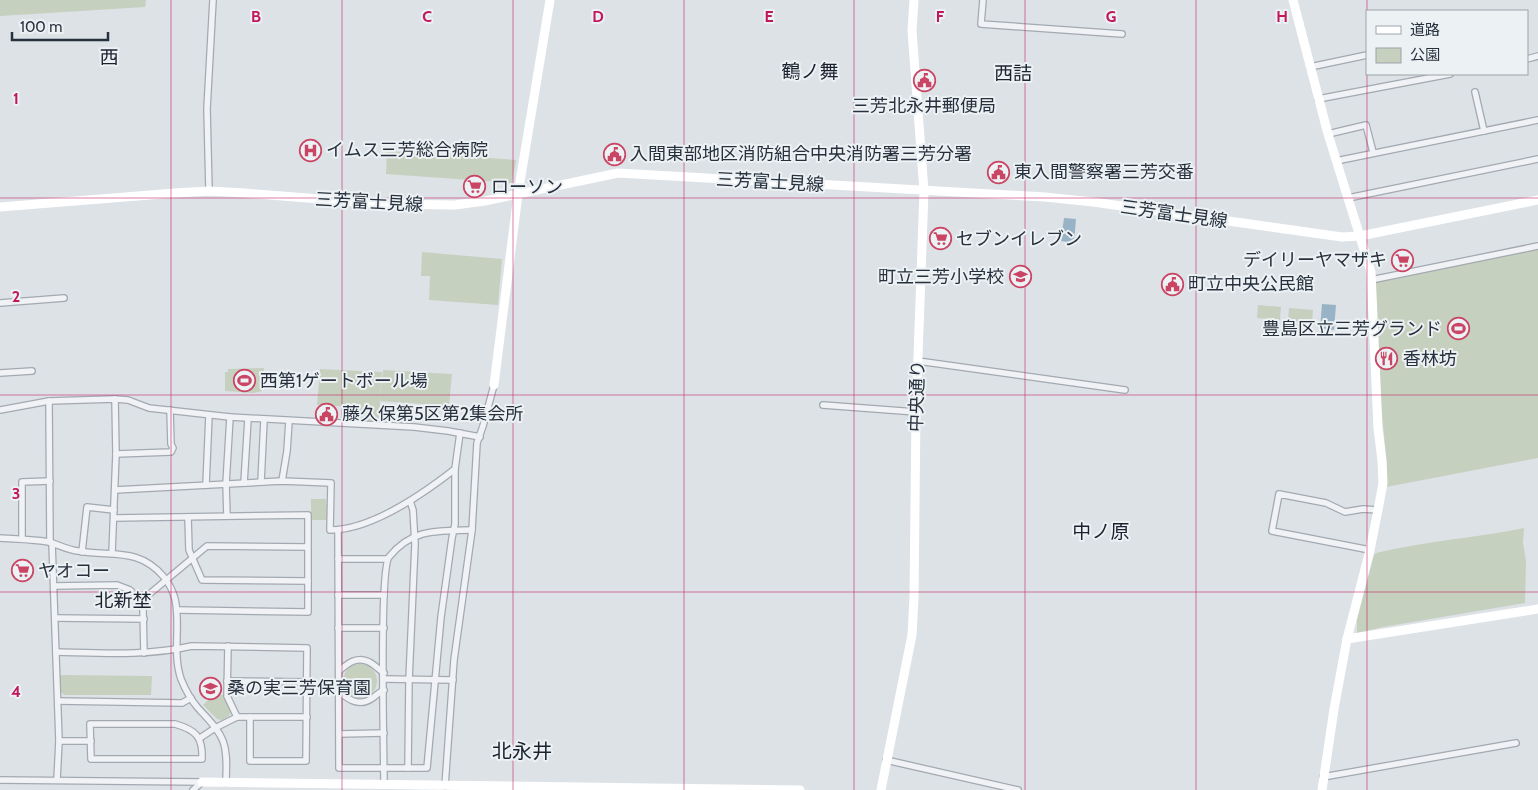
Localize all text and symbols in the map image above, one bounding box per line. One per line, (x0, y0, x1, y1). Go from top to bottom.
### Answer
text: B (251, 7, 261, 26)
text: C (422, 7, 432, 26)
text: D (592, 7, 604, 26)
text: E (764, 7, 774, 26)
text: F (936, 7, 945, 26)
text: G (1106, 7, 1116, 26)
text: H (1276, 7, 1288, 26)
scale bar (12, 10, 109, 42)
legend (1366, 10, 1528, 75)
text: 100 m (20, 18, 62, 36)
text: 道路 (1410, 21, 1440, 39)
district label: 西 (99, 46, 119, 69)
text: 公園 (1410, 46, 1440, 64)
district label: 鶴ノ舞 (781, 60, 839, 83)
district label: 西詰 (994, 62, 1032, 85)
public building icon: 三芳北永井郵便局 (912, 69, 936, 93)
text: 1 (13, 89, 19, 108)
place label: 三芳北永井郵便局 (852, 95, 996, 117)
hospital icon: イムス三芳総合病院 (298, 138, 322, 162)
place label: イムス三芳総合病院 (326, 139, 488, 161)
public building icon: 入間東部地区消防組合中央消防署三芳分署 (602, 142, 626, 166)
place label: 入間東部地区消防組合中央消防署三芳分署 (630, 143, 972, 165)
public building icon: 東入間警察署三芳交番 (986, 160, 1010, 184)
place label: 東入間警察署三芳交番 (1014, 161, 1194, 183)
street label: 三芳富士見線 (715, 168, 825, 196)
supermarket icon: ローソン (463, 175, 487, 199)
place label: ローソン (491, 176, 563, 198)
street label: 三芳富士見線 (314, 188, 424, 216)
street label: 三芳富士見線 (1119, 196, 1229, 232)
supermarket icon: セブンイレブン (928, 227, 952, 251)
place label: セブンイレブン (956, 228, 1082, 250)
supermarket icon: デイリーヤマザキ (1391, 248, 1415, 272)
place label: デイリーヤマザキ (1243, 249, 1387, 271)
school or university icon: 町立三芳小学校 (1008, 265, 1032, 289)
place label: 町立三芳小学校 (878, 266, 1004, 288)
public building icon: 町立中央公民館 (1160, 272, 1184, 296)
place label: 町立中央公民館 (1188, 273, 1314, 295)
text: 2 (12, 287, 20, 306)
sports icon: 豊島区立三芳グランド (1446, 317, 1470, 341)
place label: 豊島区立三芳グランド (1262, 318, 1442, 340)
restaurant icon: 香林坊 (1375, 347, 1399, 371)
place label: 香林坊 (1403, 348, 1457, 370)
street label: 中央通り (905, 360, 929, 432)
sports icon: 西第1ゲートボール場 (232, 369, 256, 393)
place label: 西第1ゲートボール場 (260, 370, 428, 392)
public building icon: 藤久保第5区第2集会所 (314, 402, 338, 426)
place label: 藤久保第5区第2集会所 (342, 403, 523, 425)
text: 3 (12, 484, 20, 503)
district label: 中ノ原 (1072, 520, 1130, 543)
supermarket icon: ヤオコー (10, 559, 34, 583)
place label: ヤオコー (38, 560, 110, 582)
district label: 北新埜 (94, 589, 152, 612)
school or university icon: 桑の実三芳保育園 (199, 676, 223, 700)
place label: 桑の実三芳保育園 (227, 677, 371, 699)
text: 4 (11, 682, 21, 701)
district label: 北永井 (492, 739, 552, 763)

